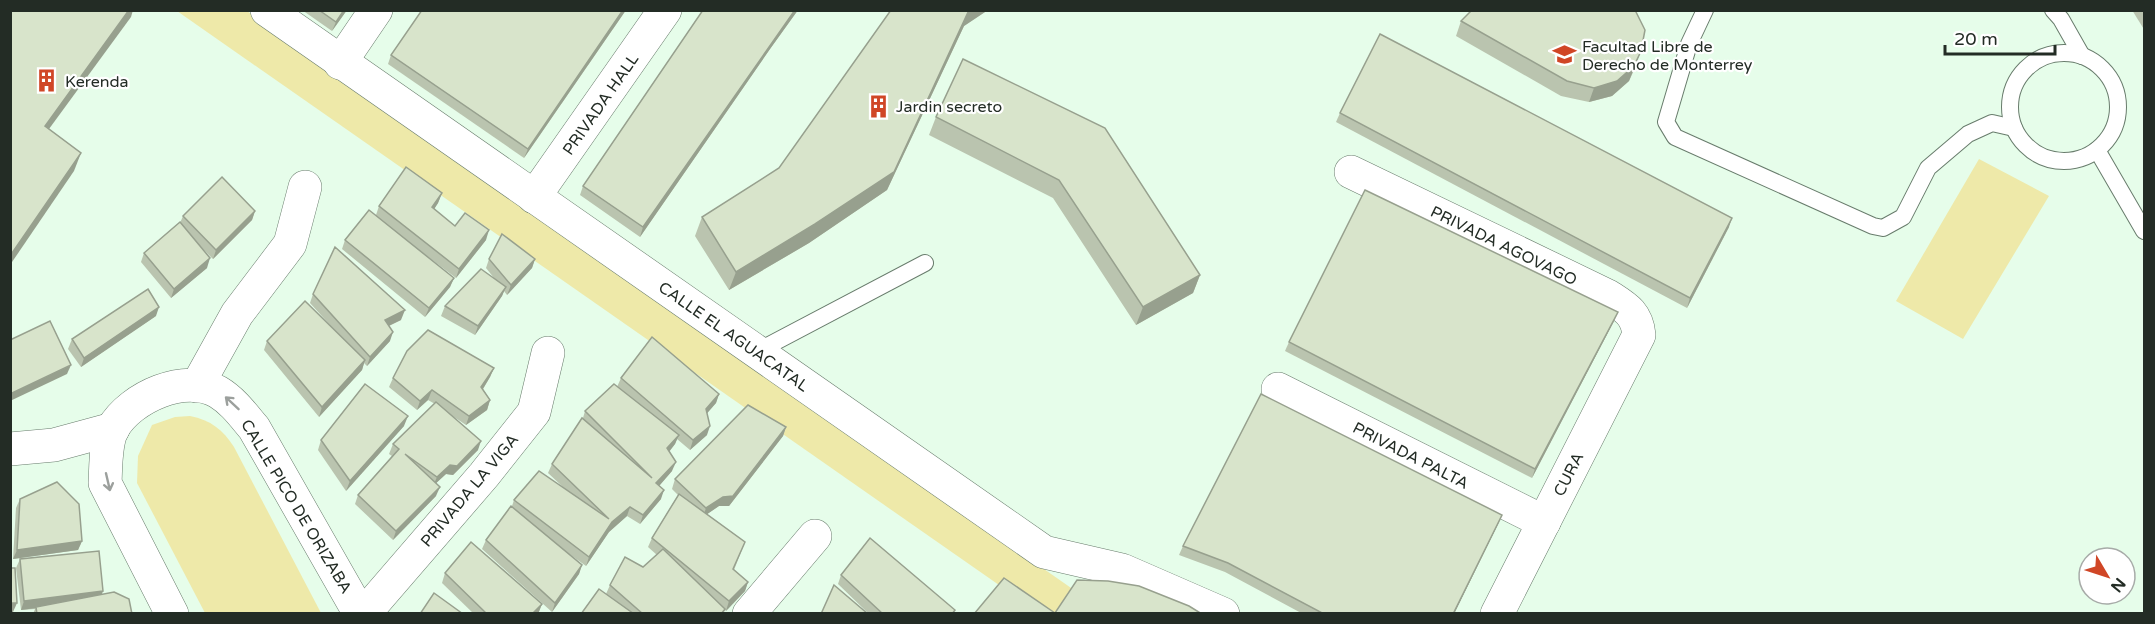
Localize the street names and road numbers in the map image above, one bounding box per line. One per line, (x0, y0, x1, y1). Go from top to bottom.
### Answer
street label: PRIVADA HALL (558, 50, 643, 159)
street label: PRIVADA AGOVAGO (1427, 202, 1580, 290)
street label: CALLE EL AGUACATAL (654, 277, 812, 396)
street label: CALLE PICO DE ORIZABA (236, 416, 356, 597)
street label: PRIVADA PALTA (1349, 418, 1472, 494)
street label: PRIVADA LA VIGA (417, 430, 523, 551)
street label: CURA (1549, 449, 1588, 500)

